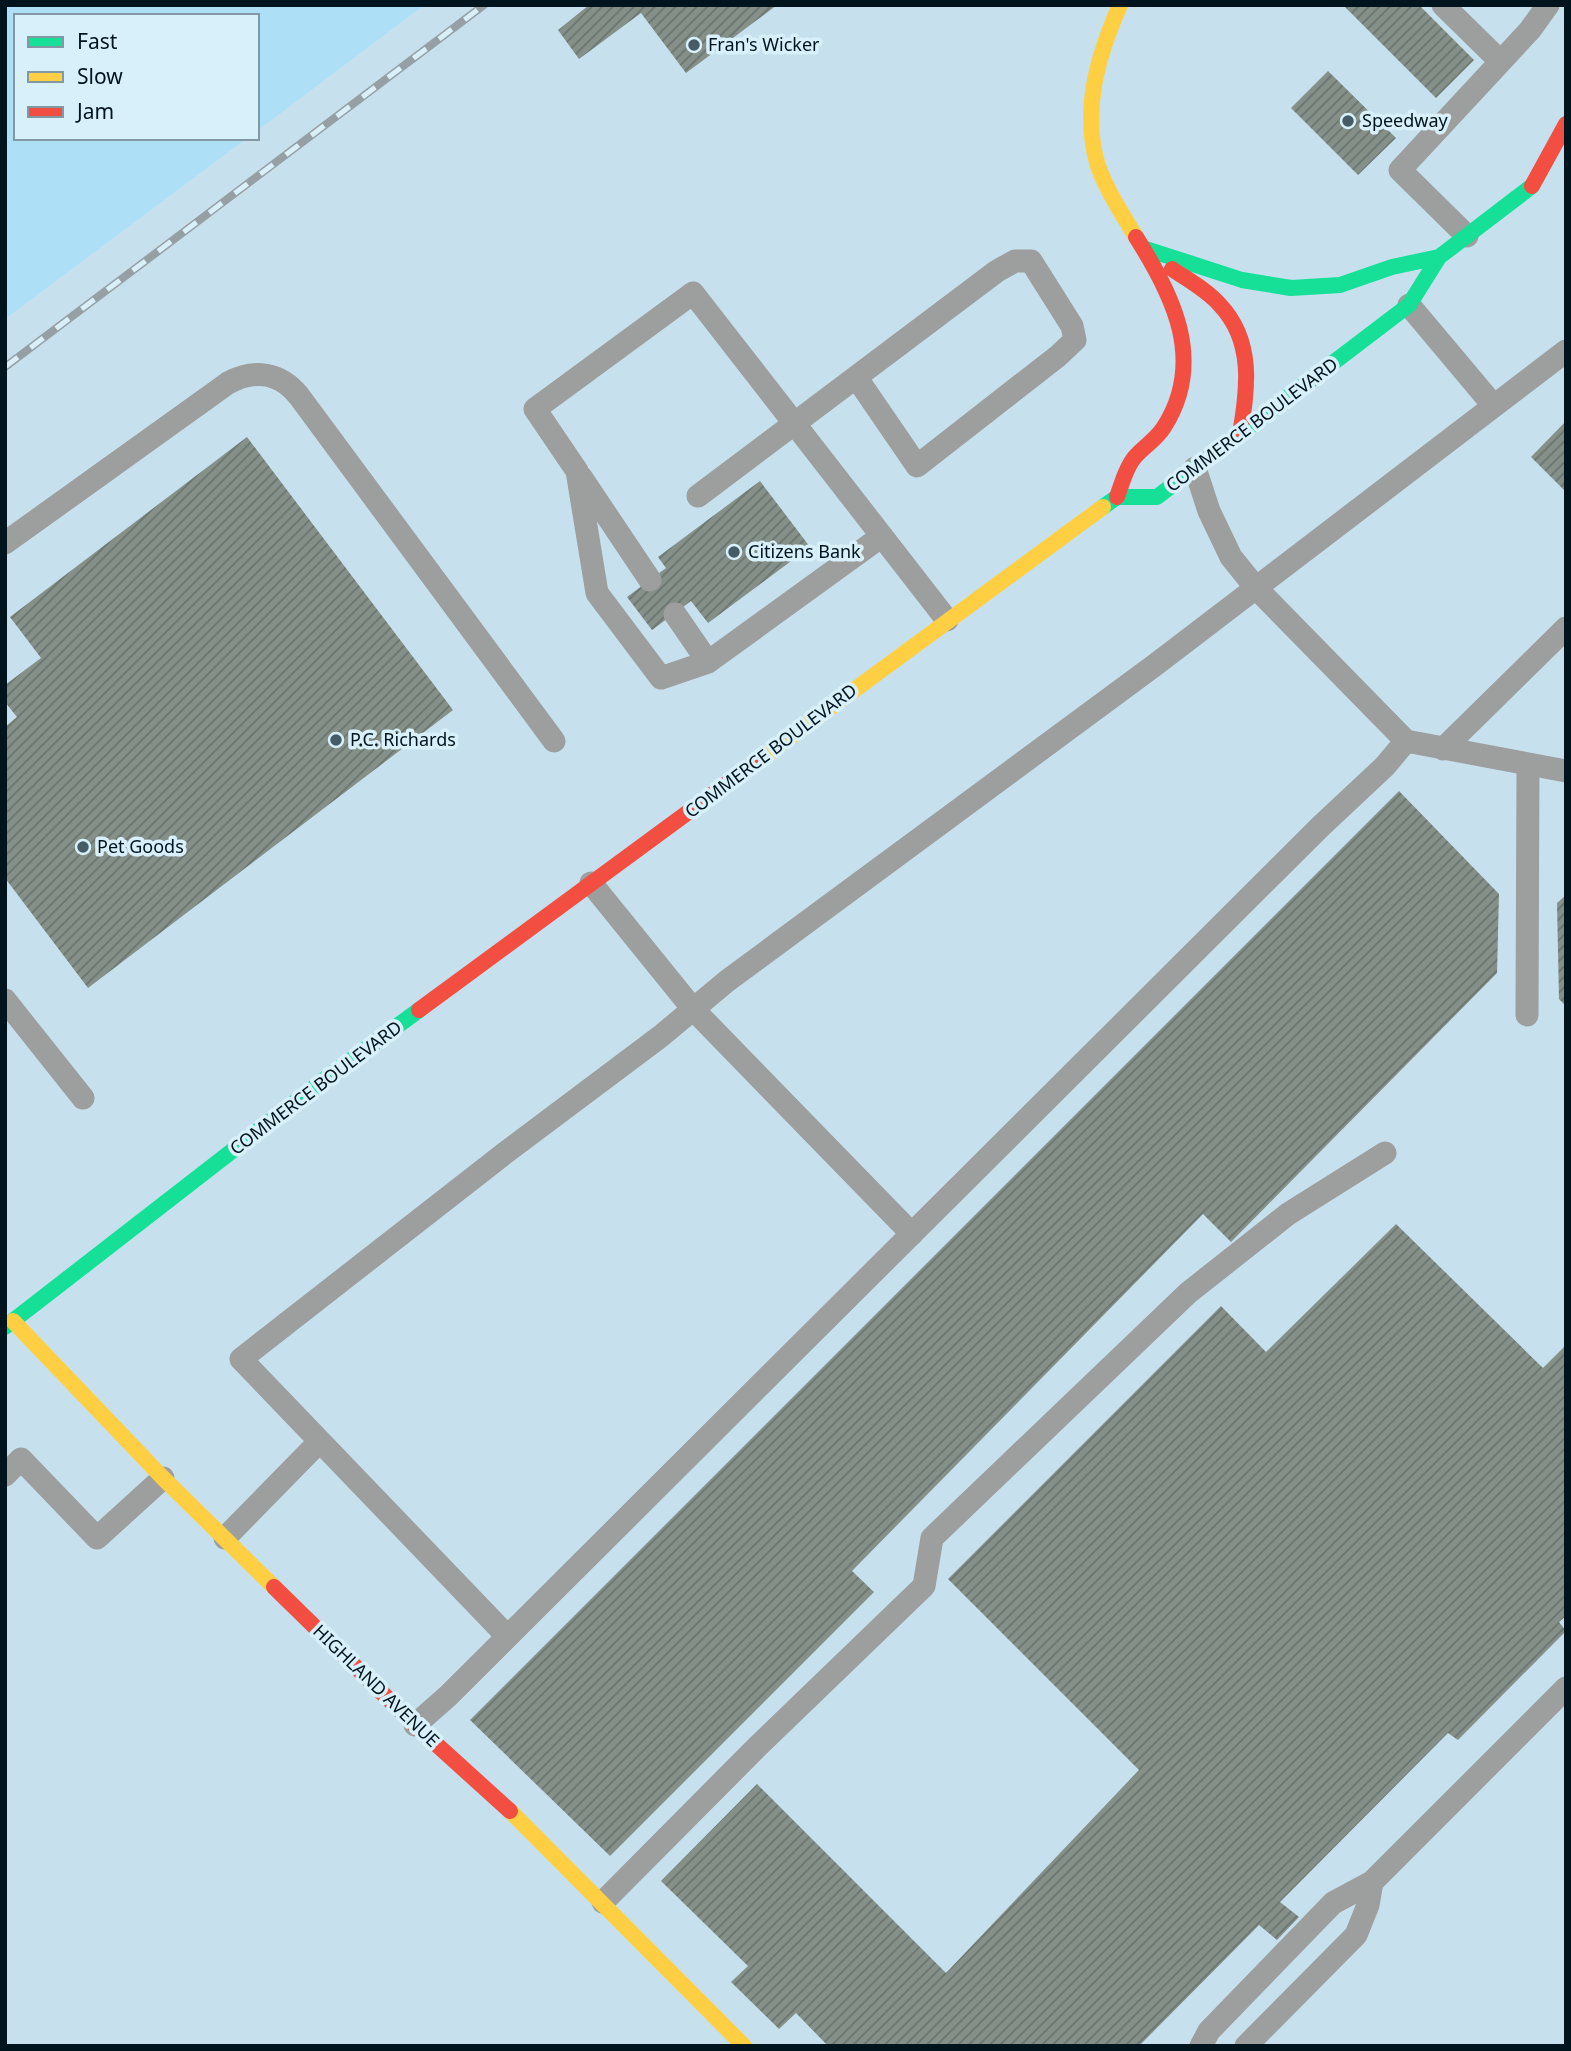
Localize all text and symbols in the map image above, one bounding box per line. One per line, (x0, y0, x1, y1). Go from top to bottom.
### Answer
legend (14, 14, 259, 140)
text: Fast (77, 27, 118, 55)
place label: Fran's Wicker (708, 32, 820, 56)
marker: Fran's Wicker (686, 37, 702, 53)
text: Slow (77, 62, 123, 90)
text: Jam (75, 97, 114, 125)
place label: Speedway (1362, 108, 1449, 132)
marker: Speedway (1340, 113, 1356, 129)
street label: COMMERCE BOULEVARD (1161, 352, 1342, 497)
place label: Citizens Bank (748, 539, 861, 563)
marker: Citizens Bank (726, 544, 742, 560)
street label: COMMERCE BOULEVARD (680, 678, 861, 823)
place label: P.C. Richards (350, 727, 456, 751)
marker: P.C. Richards (328, 732, 344, 748)
place label: Pet Goods (97, 834, 184, 858)
marker: Pet Goods (75, 839, 91, 855)
street label: COMMERCE BOULEVARD (225, 1015, 406, 1160)
street label: HIGHLAND AVENUE (308, 1619, 445, 1752)

